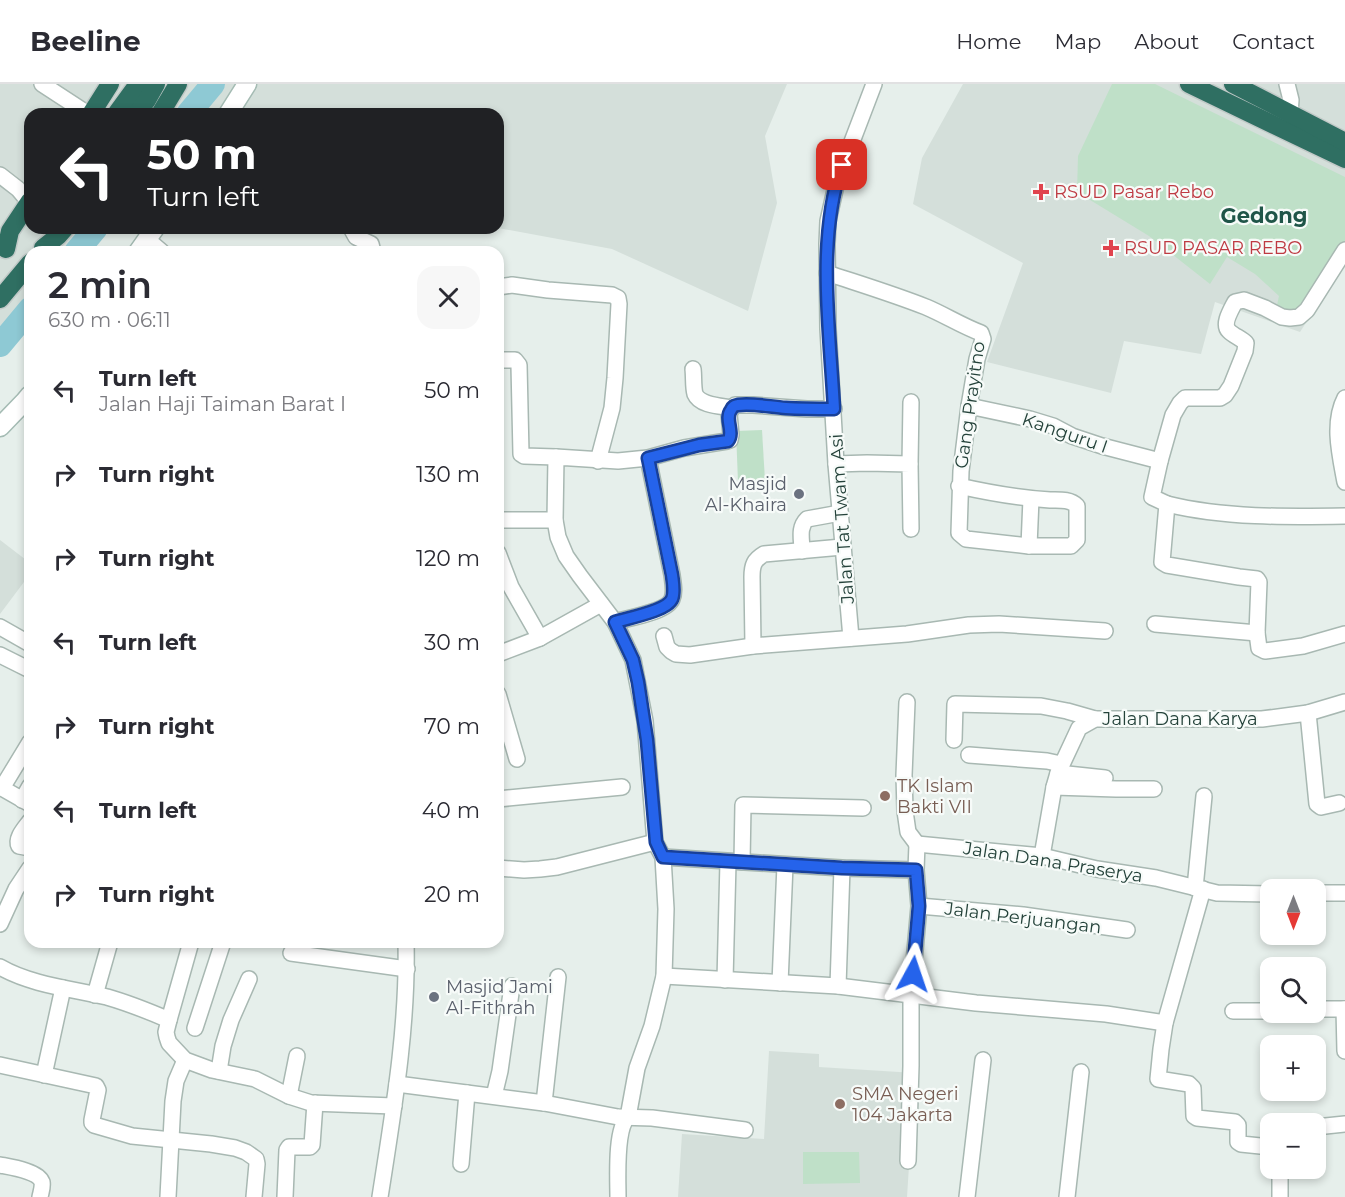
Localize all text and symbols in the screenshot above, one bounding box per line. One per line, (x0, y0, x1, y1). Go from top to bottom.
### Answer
text: Beeline (30, 24, 141, 58)
text: Home (956, 29, 1021, 54)
text: Map (1054, 29, 1101, 54)
text: About (1134, 29, 1199, 54)
text: Contact (1232, 29, 1315, 54)
text: 50 m (147, 128, 256, 180)
icon: left (48, 132, 126, 210)
pin (816, 139, 867, 190)
icon: arrive (825, 148, 858, 181)
text: Turn left (147, 180, 260, 213)
place label: RSUD Pasar Rebo (1054, 181, 1214, 203)
marker: RSUD Pasar Rebo (1032, 183, 1050, 201)
district label: Gedong (1220, 203, 1308, 228)
place label: RSUD PASAR REBO (1124, 237, 1302, 259)
marker: RSUD PASAR REBO (1102, 239, 1120, 257)
text: 2 min (48, 263, 152, 307)
button: close (417, 266, 480, 329)
text: 630 m · 06:11 (48, 308, 171, 332)
street label: Gang Prayitno (950, 340, 990, 470)
text: Turn left (99, 365, 197, 392)
icon: left (48, 374, 81, 407)
text: 50 m (424, 377, 480, 404)
text: Jalan Haji Taiman Barat I (99, 392, 346, 416)
street label: Kanguru I (1019, 408, 1111, 458)
street label: Jalan Tat Twam Asi (825, 433, 859, 606)
icon: right (48, 458, 81, 491)
text: Turn right (99, 461, 214, 488)
text: 130 m (416, 461, 480, 488)
place label: Masjid Al-Khaira (705, 473, 787, 516)
marker: Masjid Al-Khaira (792, 487, 806, 501)
icon: right (48, 542, 81, 575)
text: Turn right (99, 545, 214, 572)
text: 120 m (416, 545, 480, 572)
icon: left (48, 626, 81, 659)
text: Turn left (99, 629, 197, 656)
text: 30 m (424, 629, 480, 656)
street label: Jalan Dana Karya (1101, 708, 1258, 730)
icon: right (48, 710, 81, 743)
text: Turn right (99, 713, 214, 740)
text: 70 m (424, 713, 480, 740)
place label: TK Islam Bakti VII (897, 775, 974, 818)
marker: TK Islam Bakti VII (878, 789, 892, 803)
icon: left (48, 794, 81, 827)
text: Turn left (99, 797, 197, 824)
text: 40 m (422, 797, 480, 824)
street label: Jalan Dana Praserya (961, 837, 1144, 887)
icon: right (48, 878, 81, 911)
north arrow (1260, 879, 1326, 945)
map controls (1260, 879, 1326, 1179)
text: Turn right (99, 881, 214, 908)
text: 20 m (424, 881, 480, 908)
street label: Jalan Perjuangan (942, 897, 1103, 939)
position arrow (881, 942, 945, 1006)
button: search (1260, 957, 1326, 1023)
place label: Masjid Jami Al-Fithrah (446, 976, 553, 1019)
marker: Masjid Jami Al-Fithrah (427, 990, 441, 1004)
button: + (1260, 1035, 1326, 1101)
place label: SMA Negeri 104 Jakarta (852, 1083, 959, 1126)
marker: SMA Negeri 104 Jakarta (833, 1097, 847, 1111)
button: − (1260, 1113, 1326, 1179)

